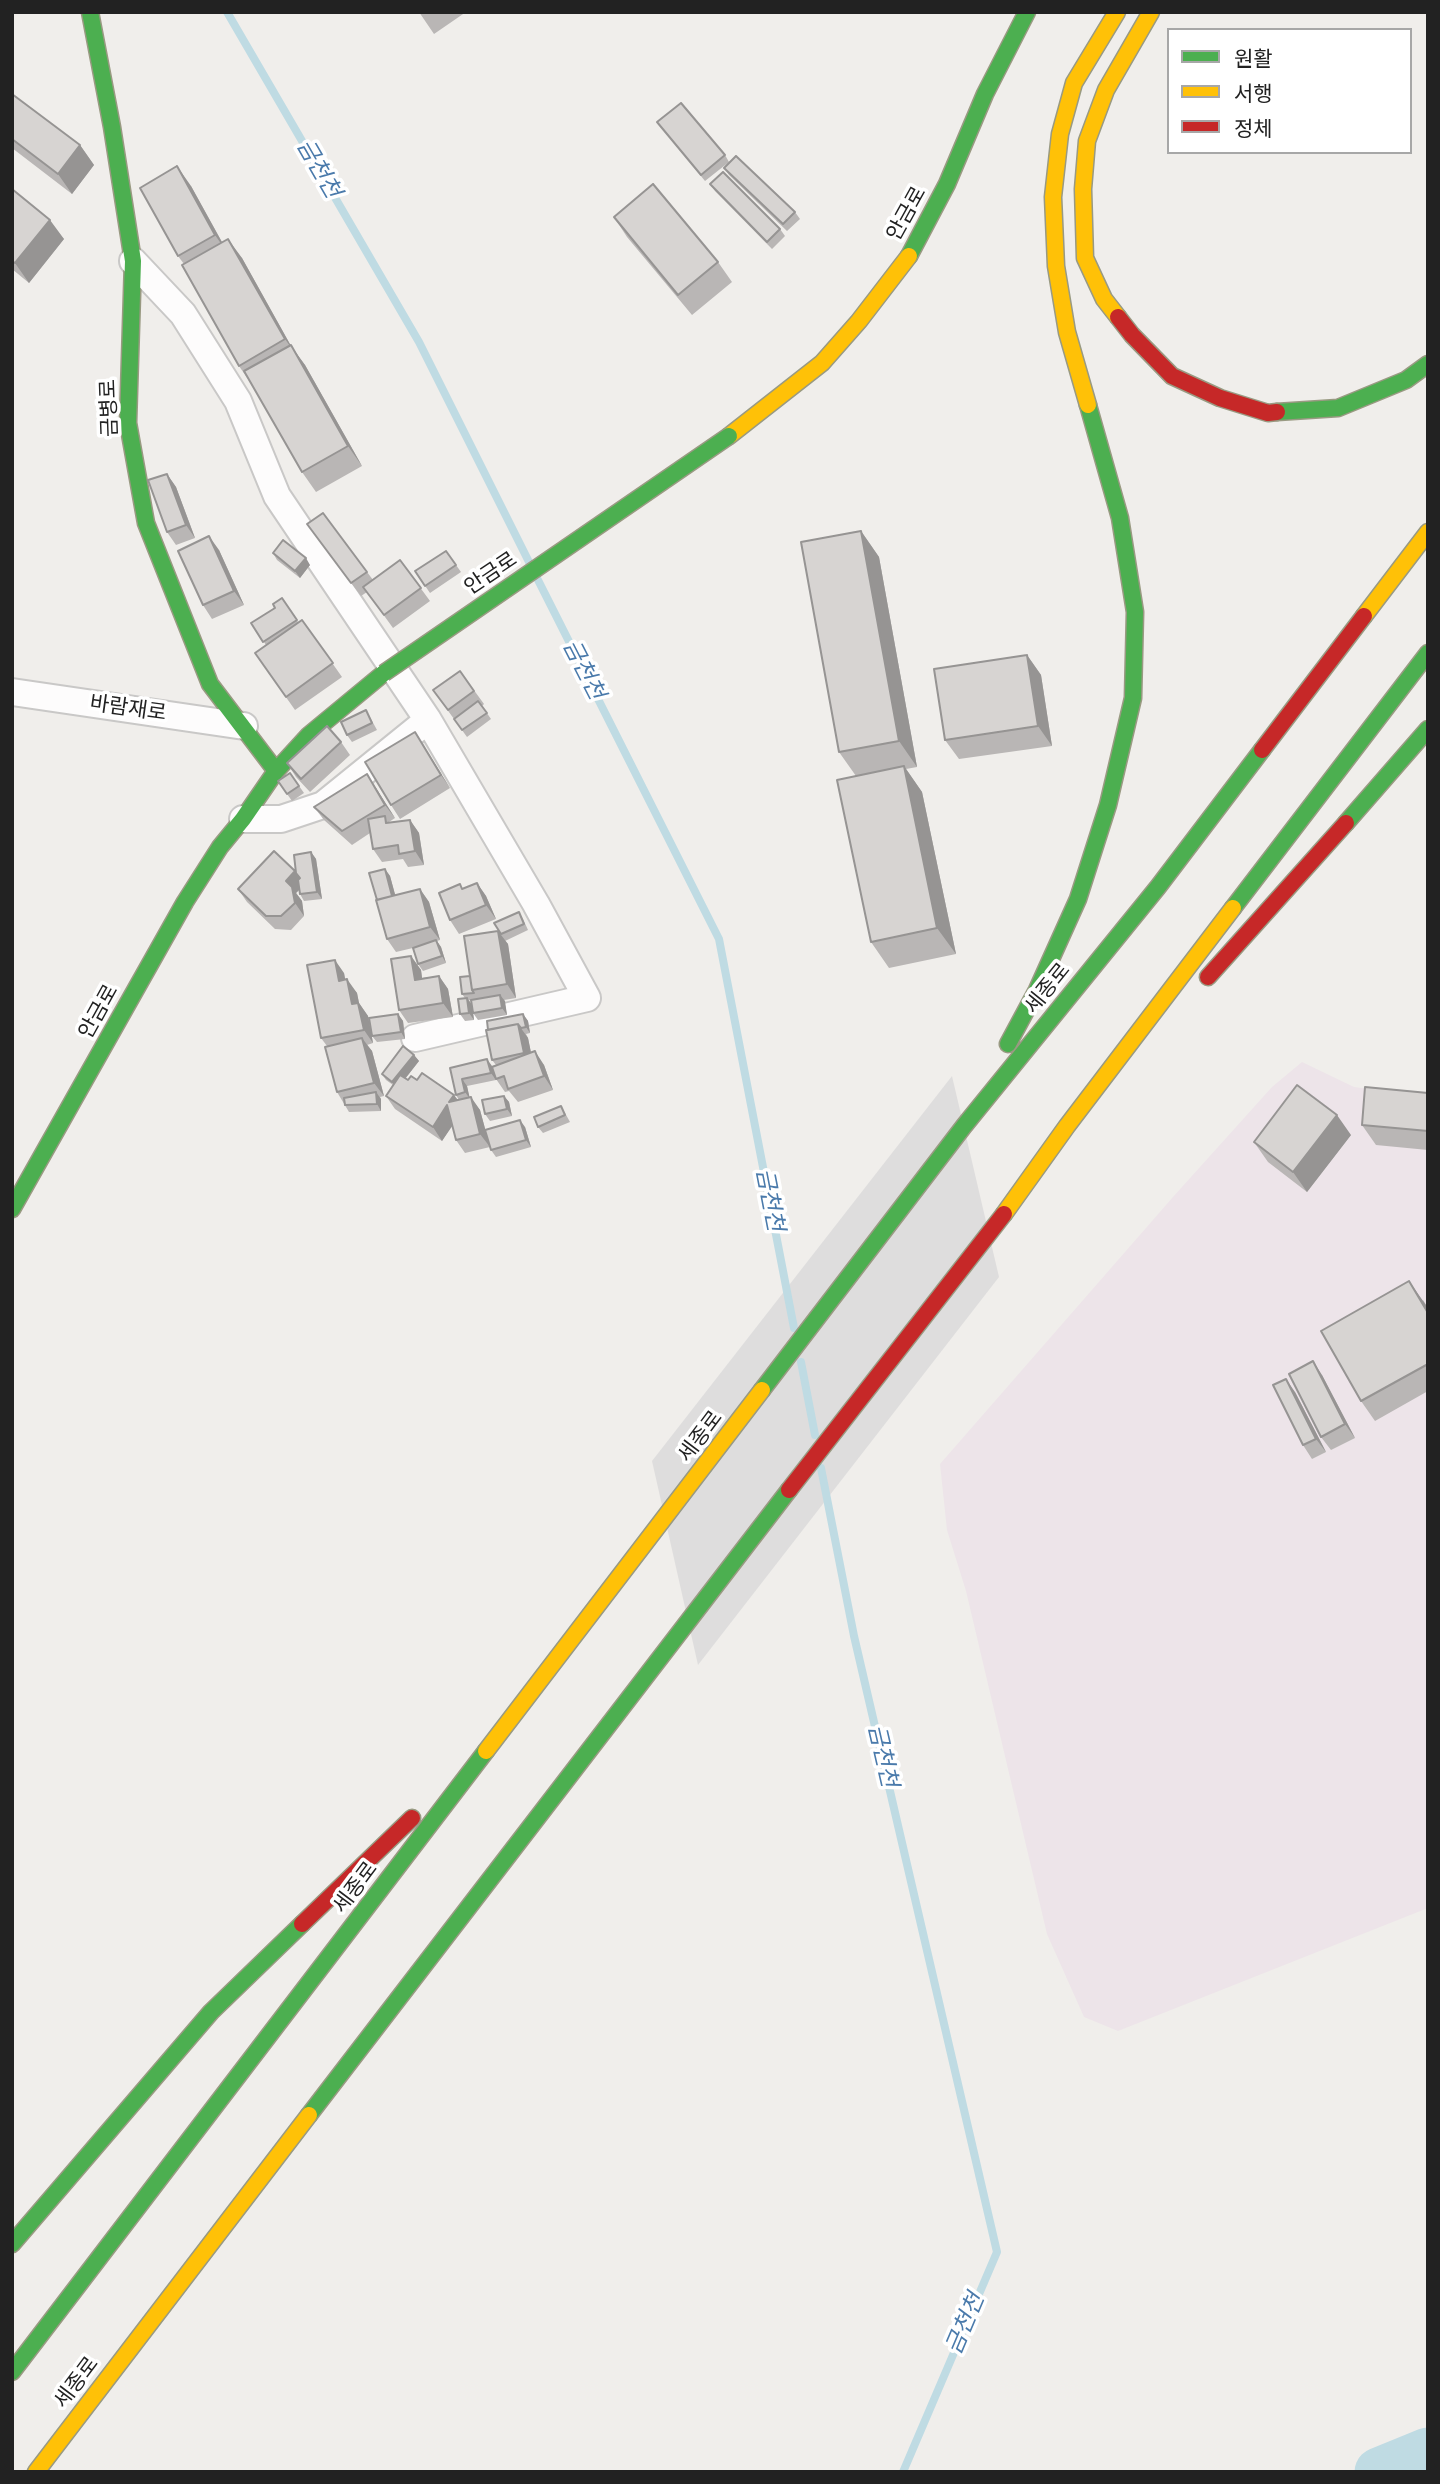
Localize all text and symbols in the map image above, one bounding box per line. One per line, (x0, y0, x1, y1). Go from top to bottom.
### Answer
legend (1167, 28, 1412, 154)
text: 원활 (1234, 45, 1273, 72)
text: 서행 (1234, 80, 1273, 107)
text: 정체 (1234, 115, 1273, 142)
water label: 금천천 (290, 135, 346, 203)
street label: 안금로 (882, 183, 932, 245)
street label: 금병로 (96, 379, 124, 437)
street label: 안금로 (460, 547, 522, 601)
water label: 금천천 (556, 635, 610, 705)
street label: 바람재로 (88, 691, 168, 727)
street label: 세종로 (1020, 959, 1076, 1019)
street label: 안금로 (74, 981, 124, 1043)
water label: 금천천 (749, 1166, 789, 1234)
street label: 세종로 (673, 1406, 729, 1468)
water label: 금천천 (861, 1722, 903, 1790)
street label: 세종로 (328, 1857, 384, 1919)
water label: 금천천 (941, 2289, 991, 2359)
street label: 세종로 (49, 2352, 105, 2414)

